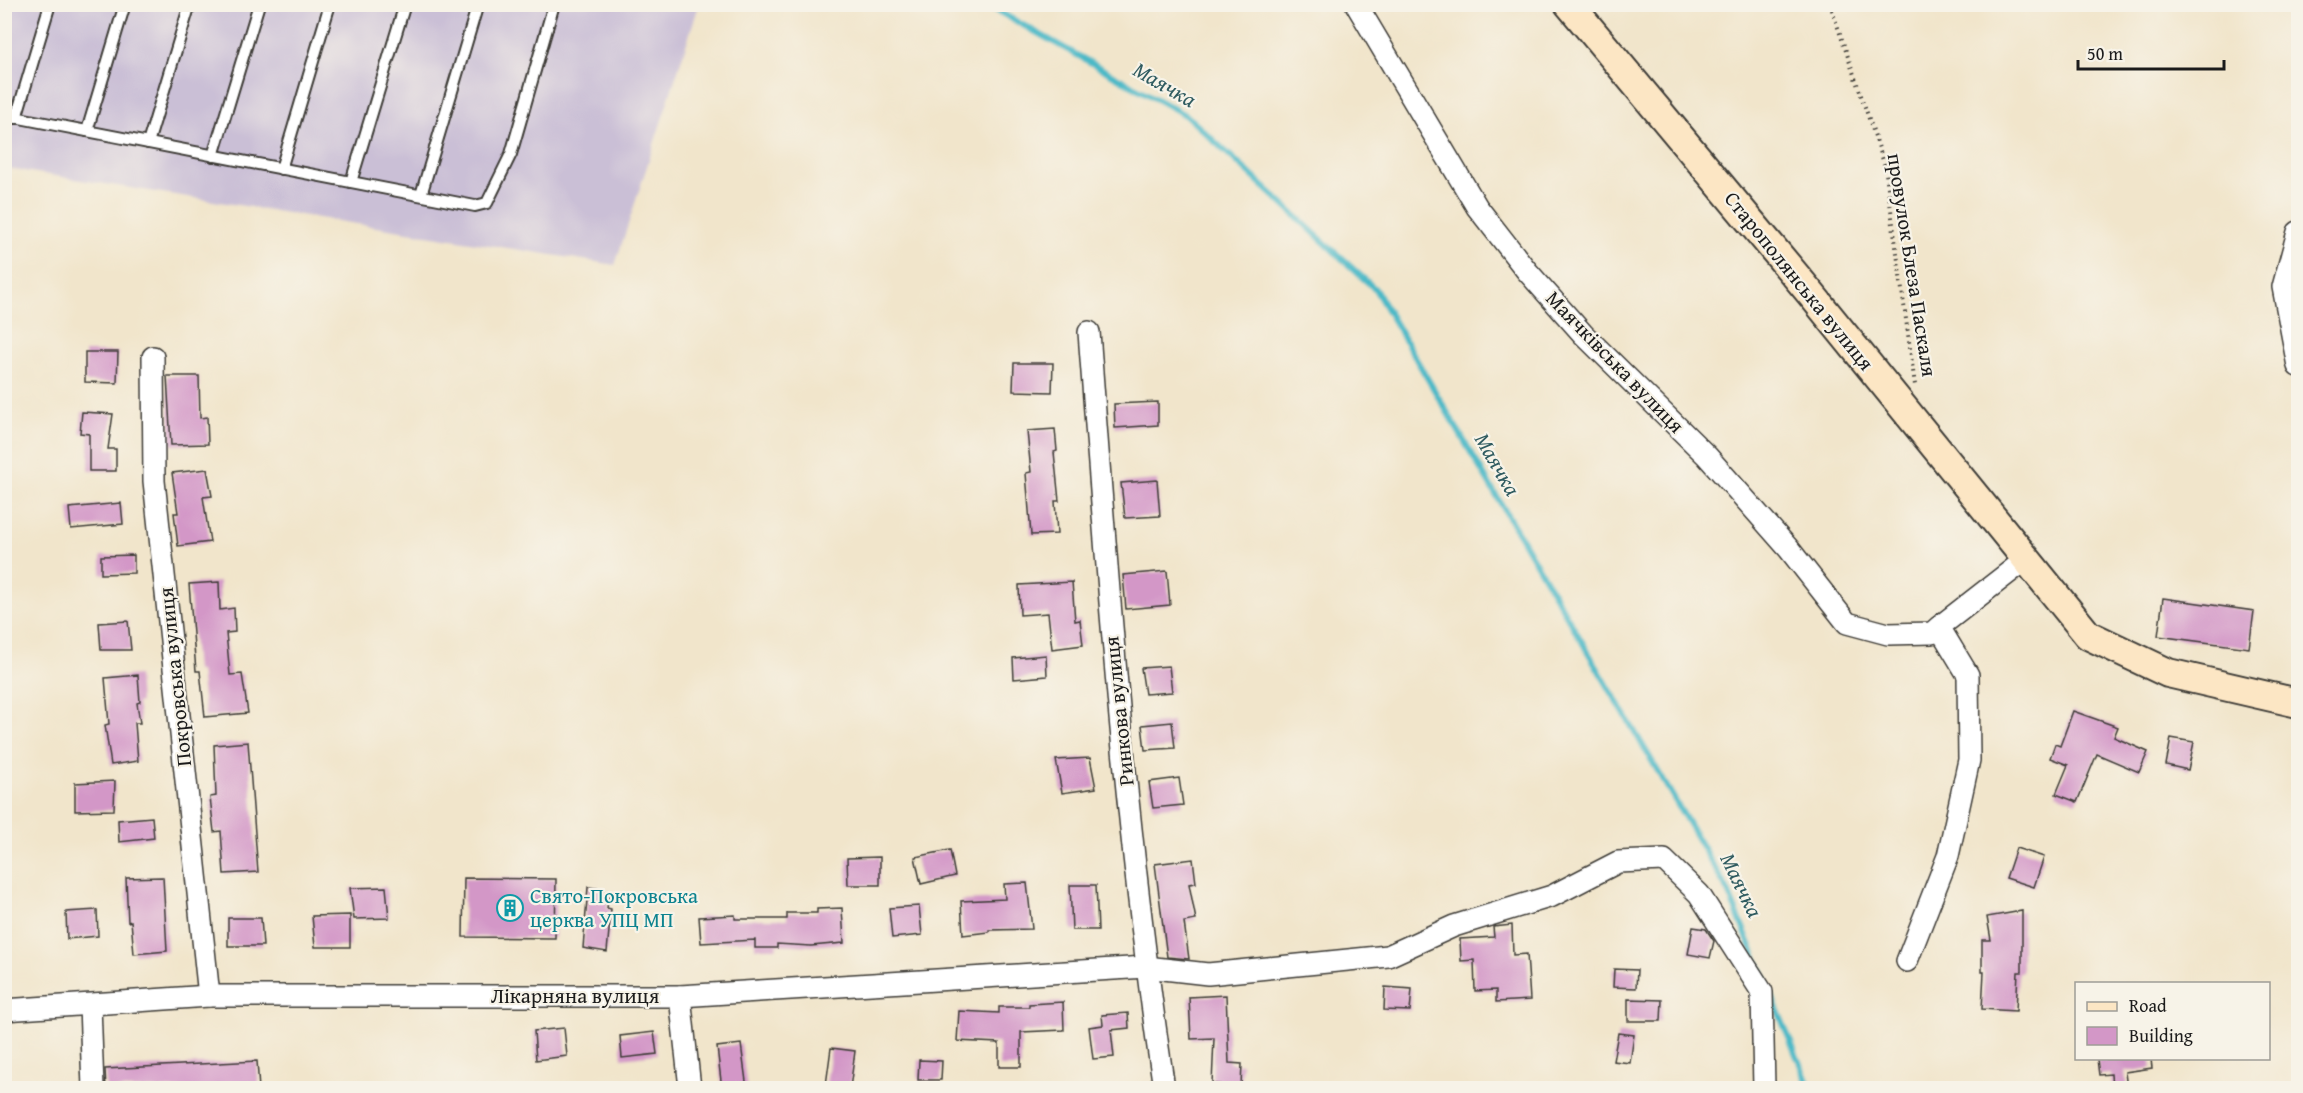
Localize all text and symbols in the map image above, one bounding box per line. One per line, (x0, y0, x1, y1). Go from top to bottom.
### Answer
scale bar (2078, 33, 2224, 71)
text: 50 m (2087, 40, 2123, 67)
water label: Маячка (1127, 53, 1203, 115)
street label: провулок Блеза Паскаля (1880, 151, 1946, 379)
street label: Старополянська вулиця (1717, 184, 1882, 377)
street label: Маячківська вулиця (1539, 283, 1692, 440)
water label: Маячка (1467, 426, 1529, 502)
street label: Покровська вулиця (150, 586, 199, 768)
street label: Ринкова вулиця (1095, 634, 1142, 787)
water label: Маячка (1713, 847, 1771, 923)
place label: Свято-Покровська церква УПЦ МП (530, 880, 698, 935)
building icon: Свято-Покровська церква УПЦ МП (495, 893, 525, 923)
street label: Лікарняна вулиця (491, 980, 660, 1011)
legend (2075, 982, 2270, 1060)
text: Road (2129, 992, 2167, 1019)
text: Building (2129, 1022, 2193, 1049)

